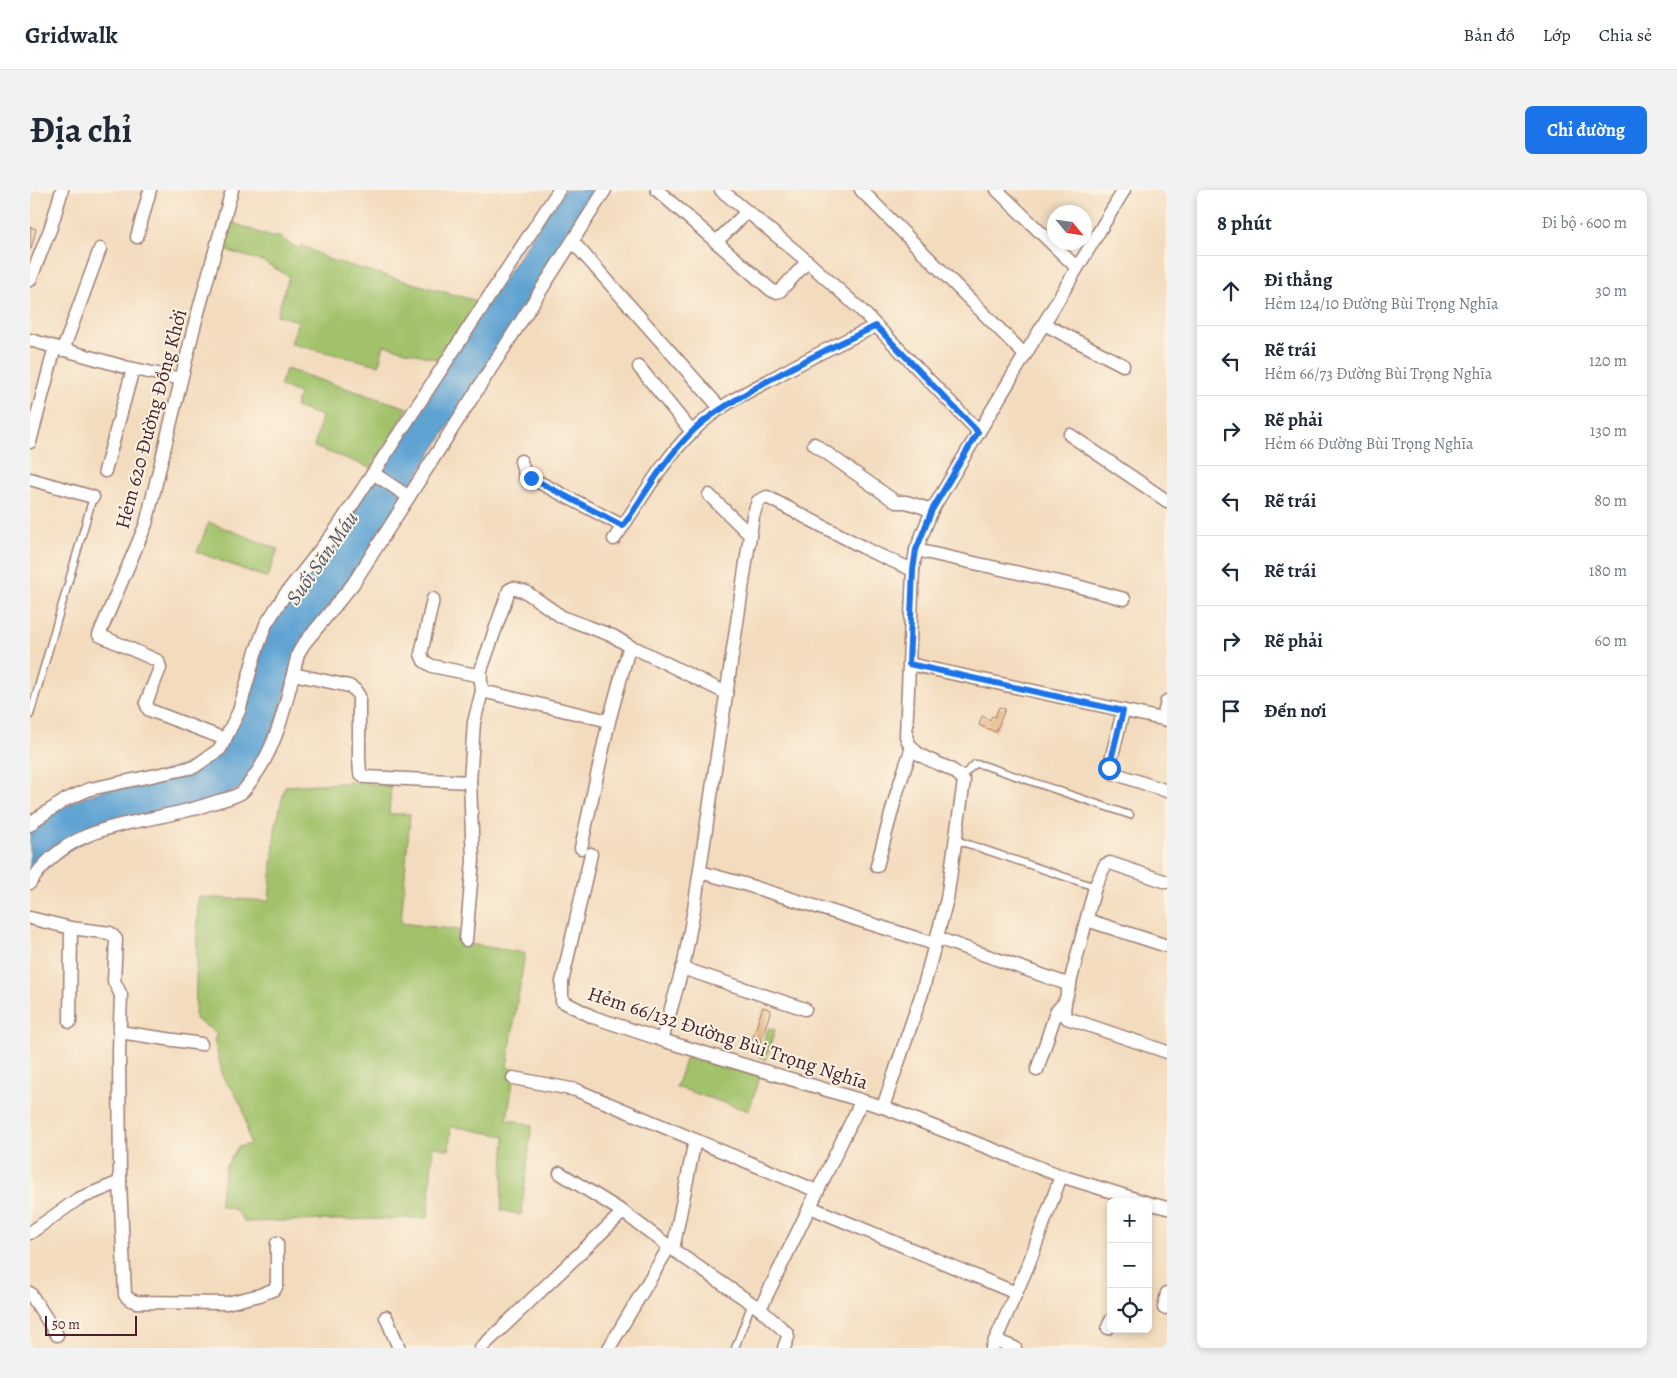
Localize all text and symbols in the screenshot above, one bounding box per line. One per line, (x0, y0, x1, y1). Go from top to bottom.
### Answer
text: Gridwalk (25, 19, 118, 51)
text: Bản đồ (1464, 23, 1515, 47)
text: Lớp (1543, 23, 1571, 47)
text: Chia sẻ (1599, 23, 1652, 47)
text: Địa chỉ (30, 106, 132, 154)
button: Chỉ đường (1525, 106, 1647, 154)
north arrow (1047, 205, 1092, 250)
text: 8 phút (1217, 209, 1272, 237)
text: Đi bộ · 600 m (1541, 212, 1627, 234)
text: Đi thẳng (1264, 267, 1332, 293)
icon: ahead (1217, 277, 1245, 305)
text: 30 m (1595, 280, 1627, 302)
text: Hẻm 124/10 Đường Bùi Trọng Nghĩa (1264, 293, 1498, 315)
street label: Hẻm 620 Đường Đồng Khởi (109, 306, 193, 532)
text: Rẽ trái (1264, 337, 1316, 363)
icon: left (1217, 347, 1245, 375)
text: 120 m (1589, 350, 1627, 372)
text: Hẻm 66/73 Đường Bùi Trọng Nghĩa (1264, 363, 1492, 385)
text: Rẽ phải (1264, 407, 1323, 433)
icon: right (1217, 417, 1245, 445)
text: 130 m (1590, 420, 1627, 442)
text: Hẻm 66 Đường Bùi Trọng Nghĩa (1264, 433, 1474, 455)
route end (520, 467, 543, 490)
icon: left (1217, 487, 1245, 515)
text: Rẽ trái (1264, 488, 1316, 514)
text: 80 m (1594, 490, 1627, 512)
water label: Suối Săn Máu (279, 505, 365, 611)
icon: left (1217, 557, 1245, 585)
text: Rẽ trái (1264, 558, 1316, 584)
text: 180 m (1589, 560, 1627, 582)
icon: right (1217, 627, 1245, 655)
text: Rẽ phải (1264, 628, 1323, 654)
text: 60 m (1595, 630, 1627, 652)
icon: arrive (1217, 697, 1245, 725)
text: Đến nơi (1264, 698, 1326, 724)
route start (1098, 757, 1121, 780)
street label: Hẻm 66/132 Đường Bùi Trọng Nghĩa (584, 980, 872, 1096)
map controls (1107, 1198, 1152, 1333)
button: + (1107, 1198, 1152, 1243)
button: − (1107, 1243, 1152, 1288)
button: locate (1107, 1288, 1152, 1333)
scale bar (45, 1313, 138, 1336)
text: 50 m (52, 1315, 80, 1334)

